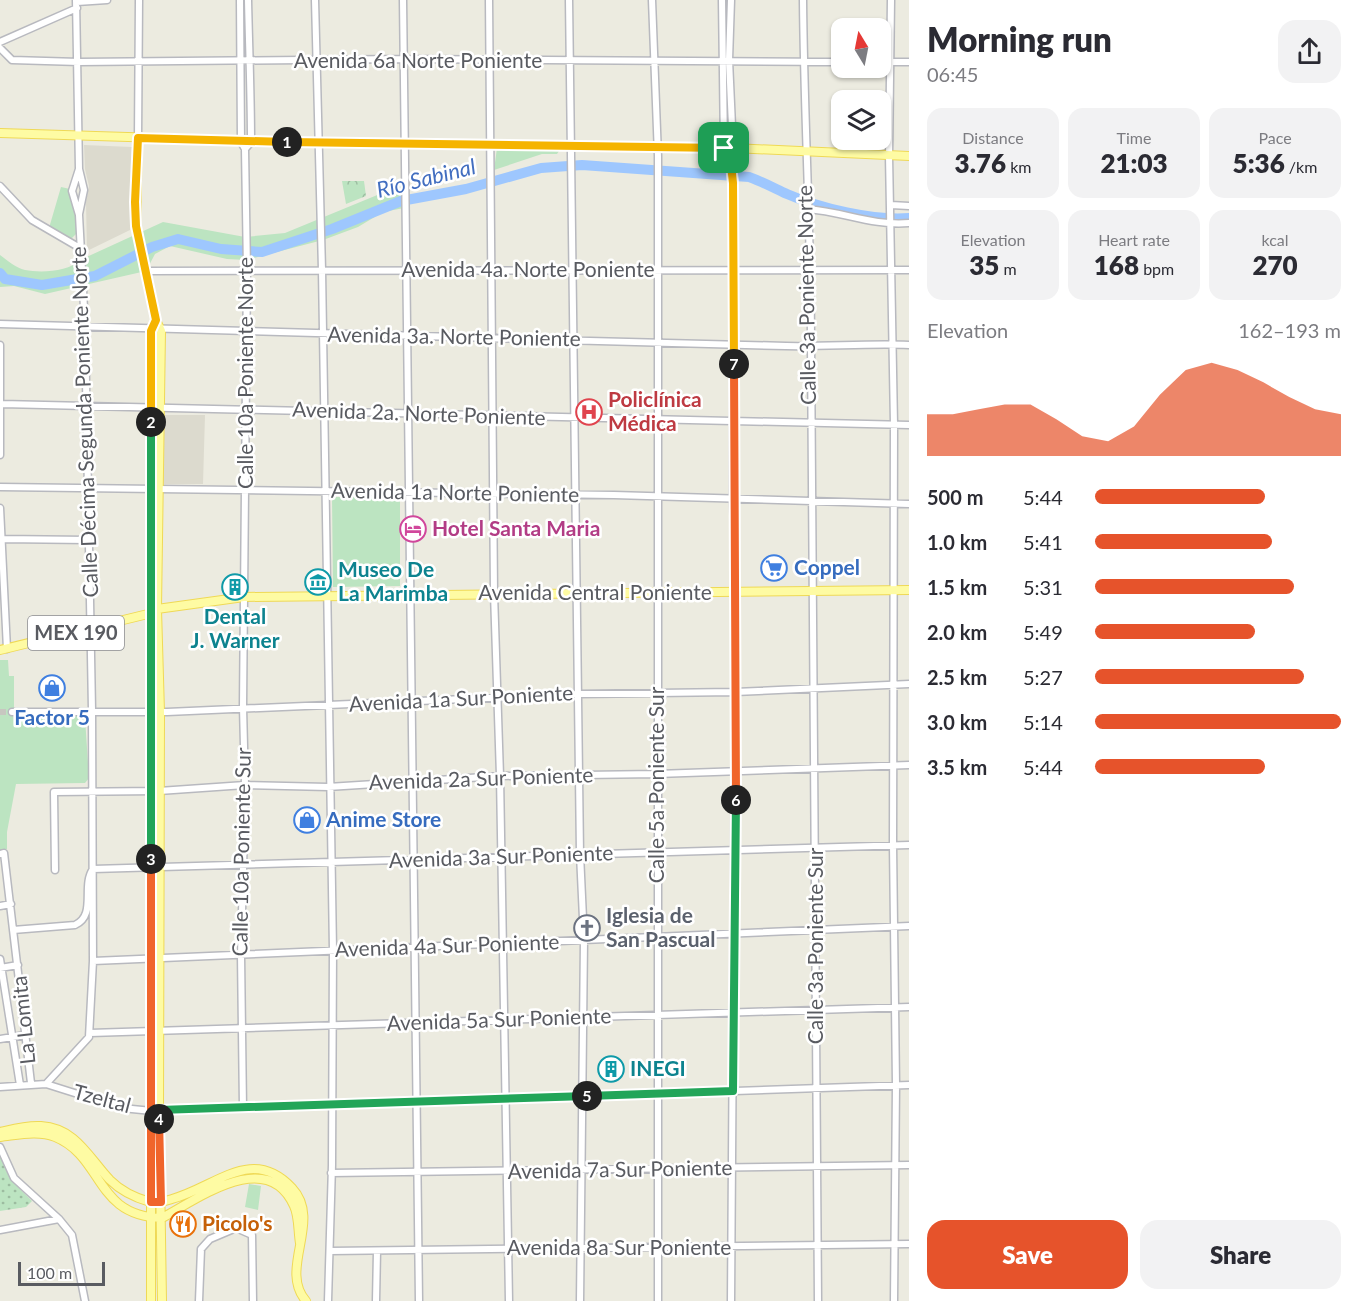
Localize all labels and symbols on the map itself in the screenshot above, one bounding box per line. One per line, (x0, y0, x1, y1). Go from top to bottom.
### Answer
north arrow (831, 18, 891, 78)
street label: Avenida 6a Norte Poniente (294, 47, 542, 72)
pin (698, 122, 749, 173)
pin: 1 (272, 127, 302, 157)
water label: Río Sabinal (374, 152, 478, 203)
street label: Calle 3a Poniente Norte (791, 185, 820, 405)
street label: Calle Décima Segunda Poniente Norte (65, 246, 102, 598)
street label: Avenida 4a. Norte Poniente (401, 256, 655, 281)
street label: Calle 10a Poniente Norte (232, 257, 257, 489)
street label: Avenida 3a. Norte Poniente (327, 321, 581, 350)
pin: 7 (719, 349, 749, 379)
place label: Policlínica Médica (608, 386, 702, 435)
street label: Avenida 2a. Norte Poniente (292, 396, 546, 429)
hospital icon: Policlínica Médica (574, 397, 604, 427)
pin: 2 (136, 407, 166, 437)
street label: Avenida 1a Norte Poniente (331, 477, 579, 506)
hotel icon: Hotel Santa Maria (398, 514, 428, 544)
place label: Hotel Santa Maria (432, 515, 600, 540)
supermarket icon: Coppel (759, 553, 789, 583)
place label: Coppel (794, 554, 860, 579)
place label: Museo De La Marimba (338, 556, 448, 605)
museum icon: Museo De La Marimba (303, 567, 333, 597)
building icon: Dental J. Warner (220, 572, 250, 602)
street label: Avenida Central Poniente (478, 579, 712, 604)
place label: Dental J. Warner (190, 603, 280, 652)
road number: MEX 190 (28, 616, 124, 650)
shop icon: Factor 5 (37, 673, 67, 703)
street label: Avenida 1a Sur Poniente (348, 679, 574, 716)
street label: Calle 5a Poniente Sur (643, 686, 668, 883)
place label: Factor 5 (14, 704, 90, 729)
street label: Calle 10a Poniente Sur (226, 747, 255, 957)
street label: Avenida 2a Sur Poniente (368, 761, 594, 794)
pin: 6 (721, 785, 751, 815)
shop icon: Anime Store (292, 805, 322, 835)
place label: Anime Store (325, 806, 441, 831)
street label: Avenida 3a Sur Poniente (388, 839, 614, 872)
pin: 3 (136, 844, 166, 874)
street label: Calle 3a Poniente Sur (802, 847, 827, 1044)
place label: Iglesia de San Pascual (606, 902, 715, 951)
church icon: Iglesia de San Pascual (572, 913, 602, 943)
street label: Avenida 4a Sur Poniente (334, 928, 560, 961)
street label: La Lomita (5, 975, 40, 1066)
street label: Avenida 5a Sur Poniente (386, 1002, 612, 1035)
building icon: INEGI (596, 1054, 626, 1084)
place label: INEGI (630, 1055, 686, 1080)
street label: Tzeltal (71, 1078, 134, 1117)
pin: 5 (572, 1081, 602, 1111)
pin: 4 (144, 1104, 174, 1134)
street label: Avenida 7a Sur Poniente (507, 1154, 733, 1183)
restaurant icon: Picolo's (168, 1209, 198, 1239)
place label: Picolo's (202, 1210, 273, 1235)
street label: Avenida 8a Sur Poniente (507, 1234, 731, 1259)
scale bar (18, 1259, 105, 1286)

